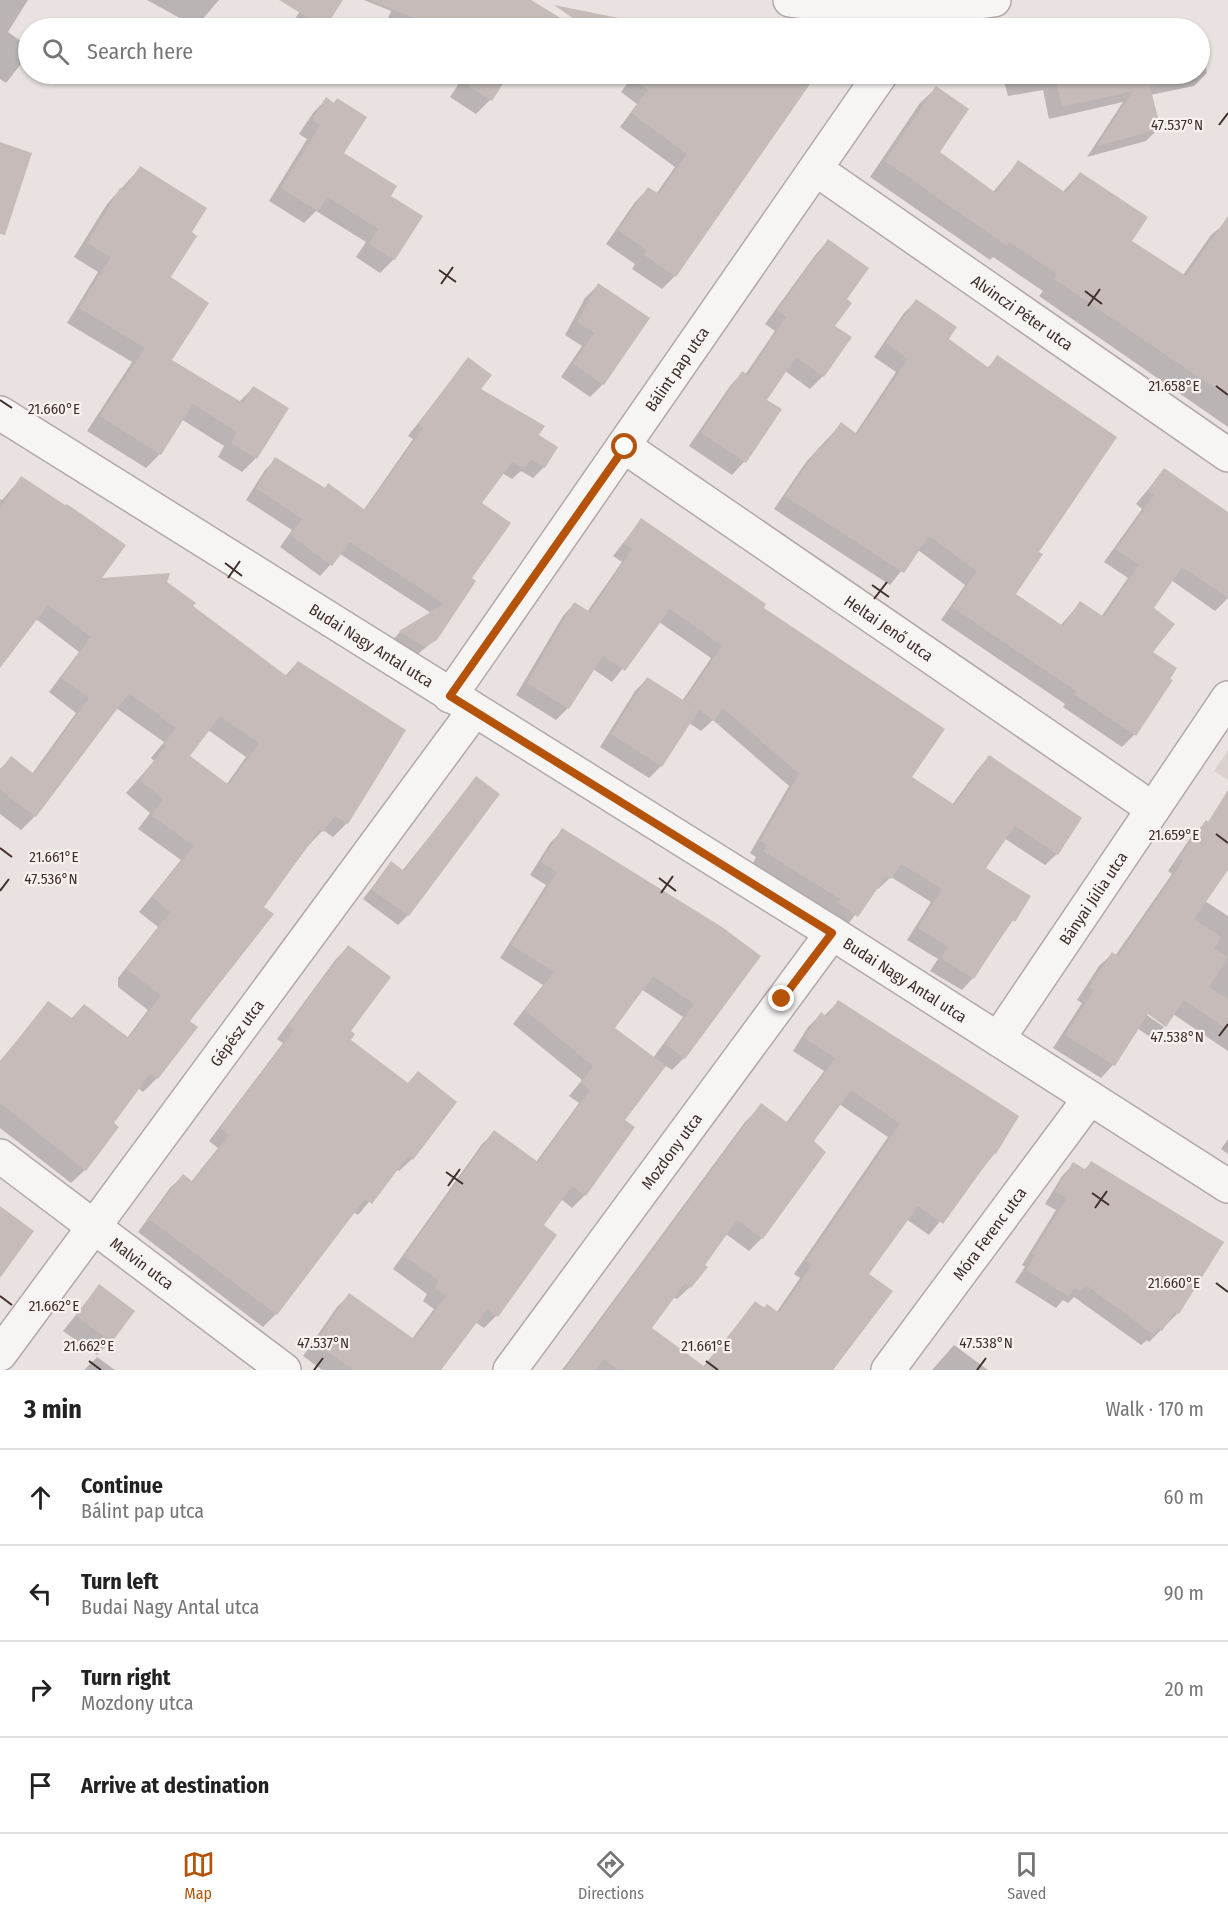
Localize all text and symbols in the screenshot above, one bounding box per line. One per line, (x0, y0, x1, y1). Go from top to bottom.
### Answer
search box (18, 18, 1210, 84)
icon: search (39, 35, 72, 68)
text: Search here (87, 38, 193, 65)
text: 47.537°N (1151, 116, 1203, 134)
street label: Alvinczi Péter utca (968, 271, 1077, 354)
street label: Bálint pap utca (641, 323, 713, 415)
text: 21.658°E (1149, 377, 1200, 395)
text: 21.660°E (28, 400, 80, 418)
route start (611, 433, 637, 459)
street label: Heltai Jenő utca (841, 591, 937, 665)
street label: Budai Nagy Antal utca (306, 599, 437, 691)
text: 21.659°E (1149, 826, 1199, 844)
text: 21.661°E (29, 848, 79, 866)
street label: Bányai Júlia utca (1055, 848, 1131, 948)
text: 47.536°N (24, 870, 78, 888)
street label: Budai Nagy Antal utca (840, 933, 971, 1026)
route end (768, 985, 794, 1011)
street label: Gépész utca (206, 996, 268, 1070)
text: 47.538°N (1150, 1028, 1204, 1046)
street label: Mozdony utca (637, 1109, 706, 1193)
street label: Móra Ferenc utca (949, 1183, 1030, 1284)
street label: Malvin utca (107, 1233, 178, 1293)
text: 21.660°E (1148, 1274, 1200, 1292)
text: 21.662°E (29, 1297, 79, 1315)
text: 47.537°N (297, 1334, 349, 1352)
text: 47.538°N (959, 1334, 1013, 1352)
text: 21.662°E (64, 1337, 114, 1355)
text: 21.661°E (681, 1337, 731, 1355)
text: 3 min (24, 1394, 82, 1425)
text: Walk · 170 m (1106, 1397, 1204, 1421)
text: Continue (81, 1472, 163, 1499)
icon: ahead (24, 1481, 57, 1514)
text: 60 m (1164, 1485, 1204, 1509)
text: Bálint pap utca (81, 1499, 204, 1523)
text: Turn left (81, 1568, 159, 1595)
icon: left (24, 1577, 57, 1610)
text: 90 m (1164, 1581, 1204, 1605)
text: Budai Nagy Antal utca (81, 1595, 259, 1619)
text: Turn right (81, 1664, 170, 1691)
icon: right (24, 1673, 57, 1706)
text: 20 m (1165, 1677, 1204, 1701)
text: Mozdony utca (81, 1691, 193, 1715)
icon: arrive (24, 1769, 57, 1802)
text: Arrive at destination (81, 1772, 269, 1799)
tab: Map (182, 1848, 215, 1903)
tab: Directions (578, 1848, 644, 1903)
tab: Saved (1007, 1848, 1046, 1903)

